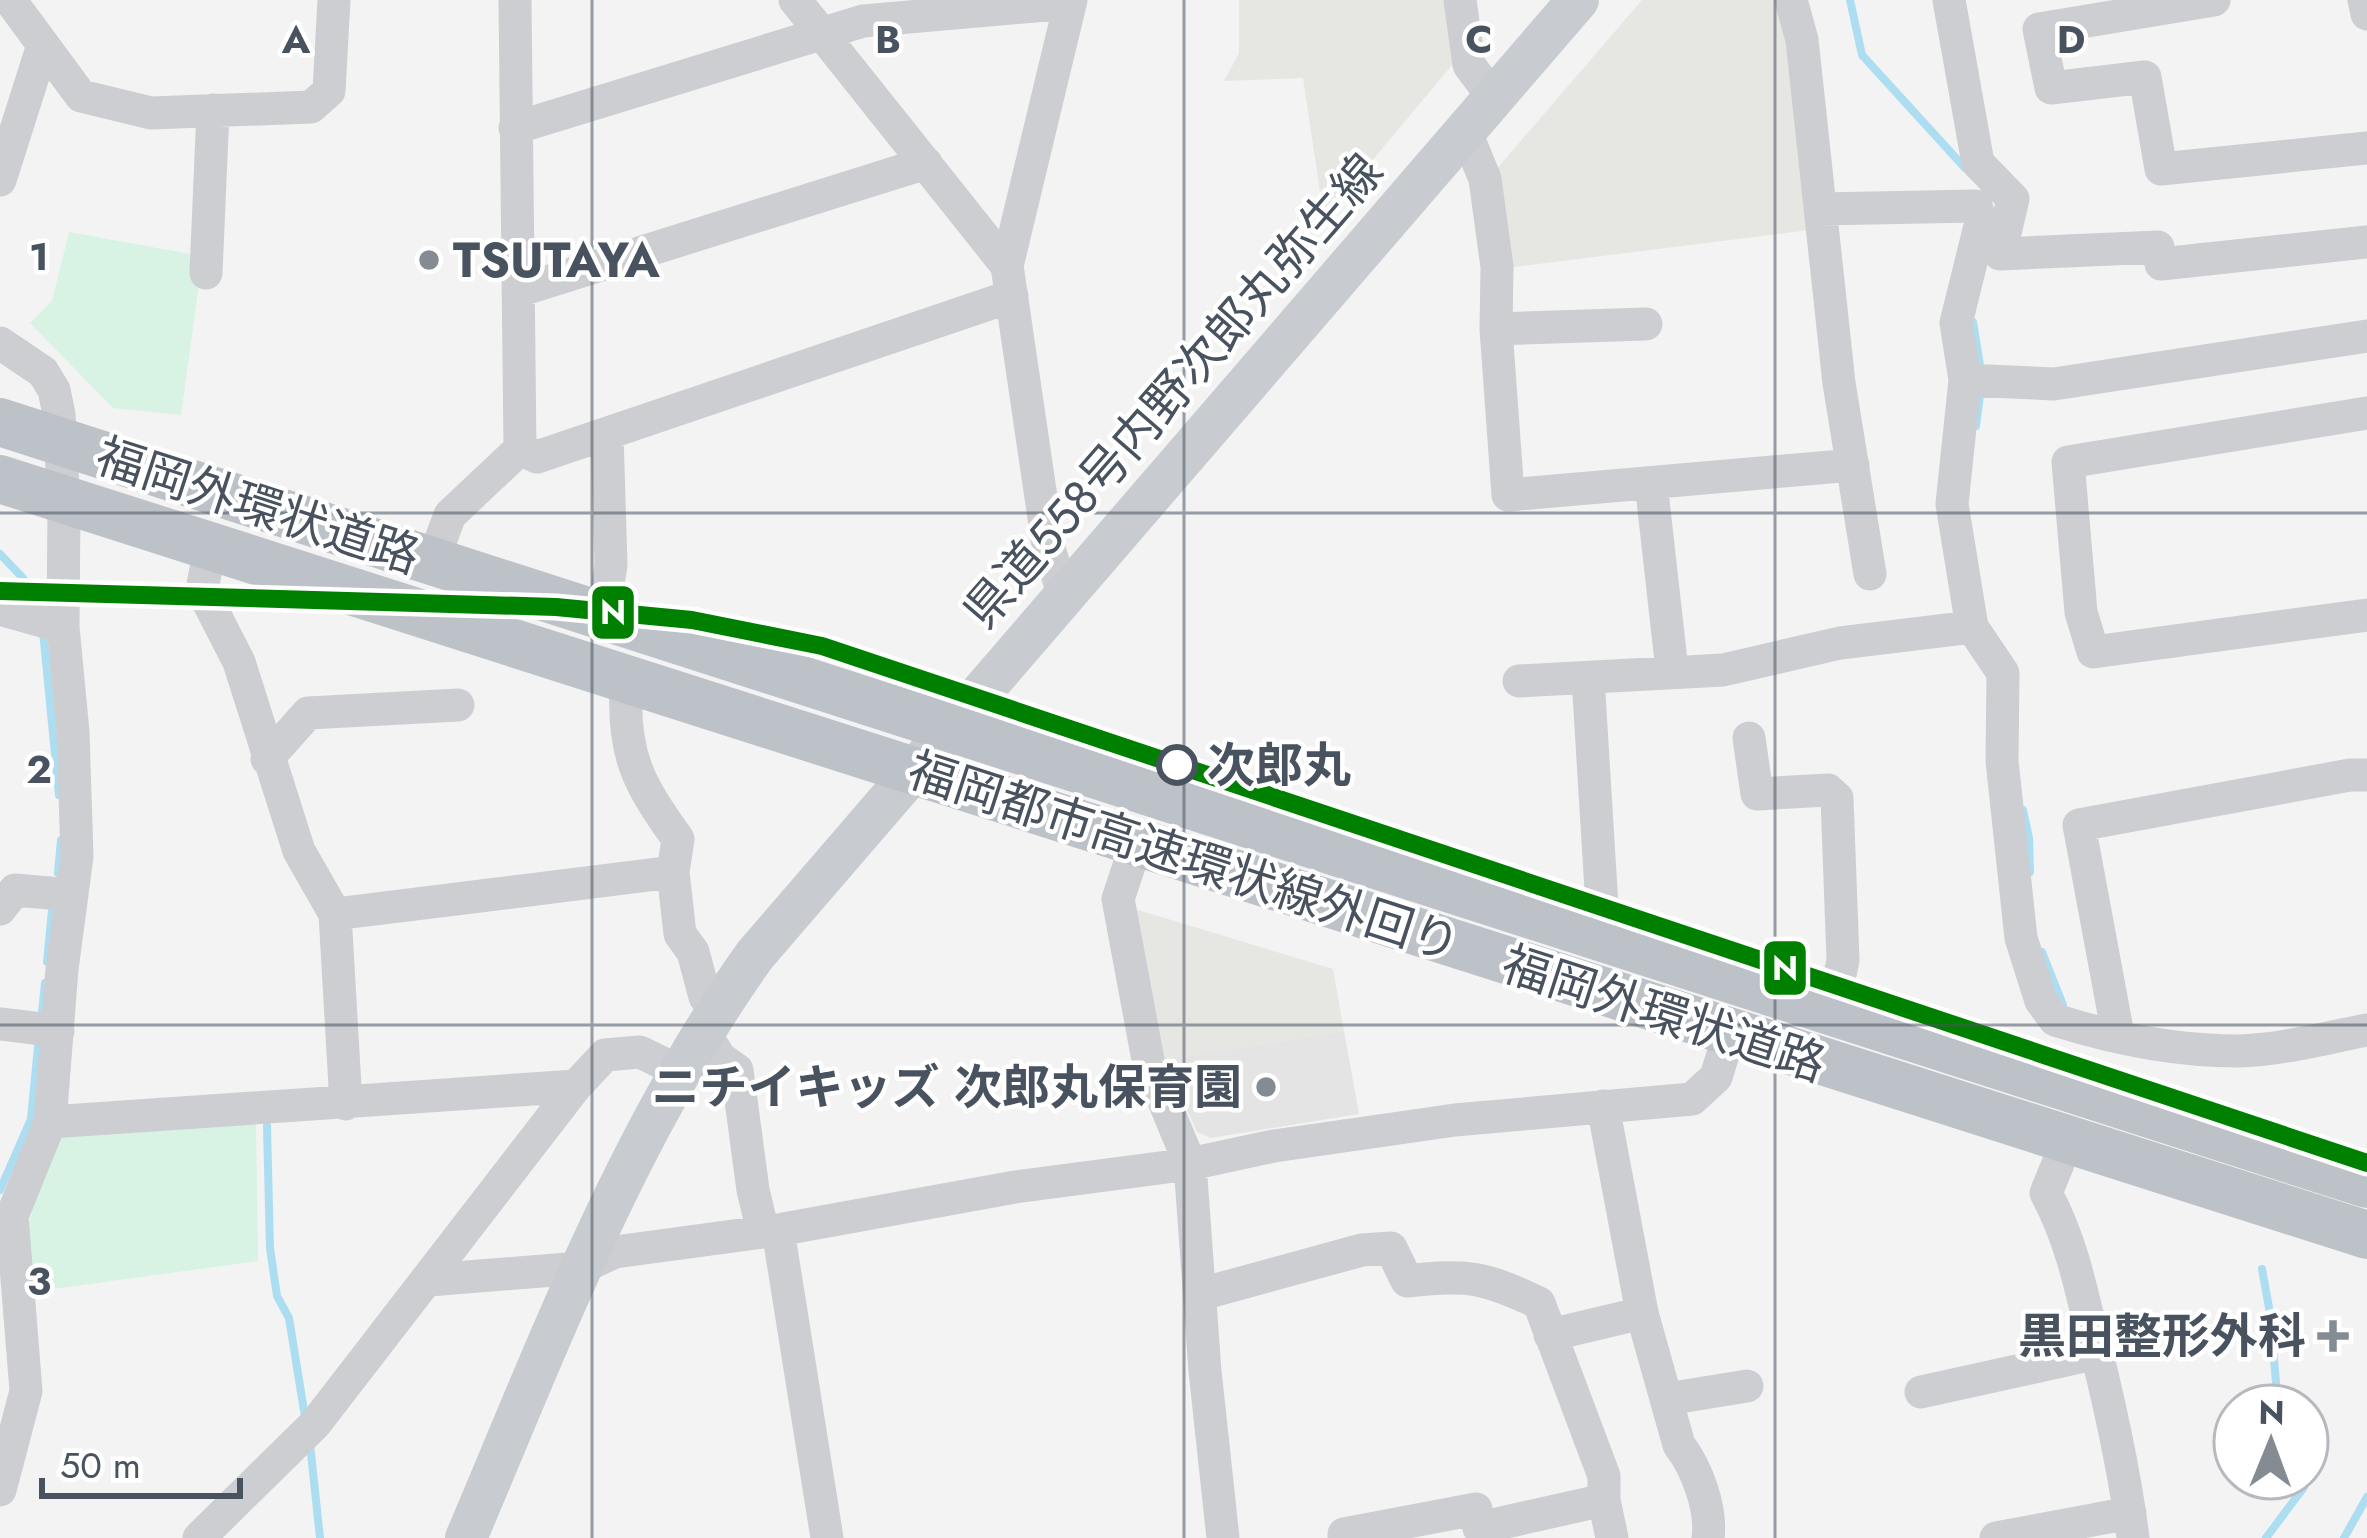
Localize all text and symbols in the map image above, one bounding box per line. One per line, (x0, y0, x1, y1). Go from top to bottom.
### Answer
text: A (281, 11, 311, 68)
text: B (875, 11, 901, 68)
text: C (1465, 11, 1493, 68)
text: D (2057, 11, 2085, 68)
street label: 県道558号内野次郎丸弥生線 (947, 139, 1399, 643)
place label: TSUTAYA (453, 226, 661, 295)
text: 1 (29, 228, 49, 285)
marker: TSUTAYA (416, 247, 442, 273)
street label: 福岡外環状道路 (88, 421, 428, 591)
line badge: N (590, 584, 636, 641)
text: N (600, 589, 626, 636)
place label: 次郎丸 (1207, 731, 1351, 800)
street label: 福岡都市高速環状線外回り (899, 735, 1469, 979)
text: 2 (26, 741, 52, 798)
marker: 次郎丸 (1158, 746, 1196, 784)
street label: 福岡外環状道路 (1494, 929, 1834, 1099)
line badge: N (1762, 939, 1808, 997)
text: N (1772, 945, 1798, 992)
place label: ニチイキッズ 次郎丸保育園 (652, 1053, 1242, 1122)
marker: ニチイキッズ 次郎丸保育園 (1253, 1074, 1279, 1100)
text: 3 (27, 1253, 51, 1310)
place label: 黒田整形外科 (2018, 1302, 2306, 1371)
marker: 黒田整形外科 (2317, 1320, 2349, 1352)
north arrow (2211, 1382, 2331, 1502)
text: N (2258, 1389, 2285, 1436)
scale bar (42, 1424, 240, 1498)
text: 50 m (60, 1439, 141, 1491)

